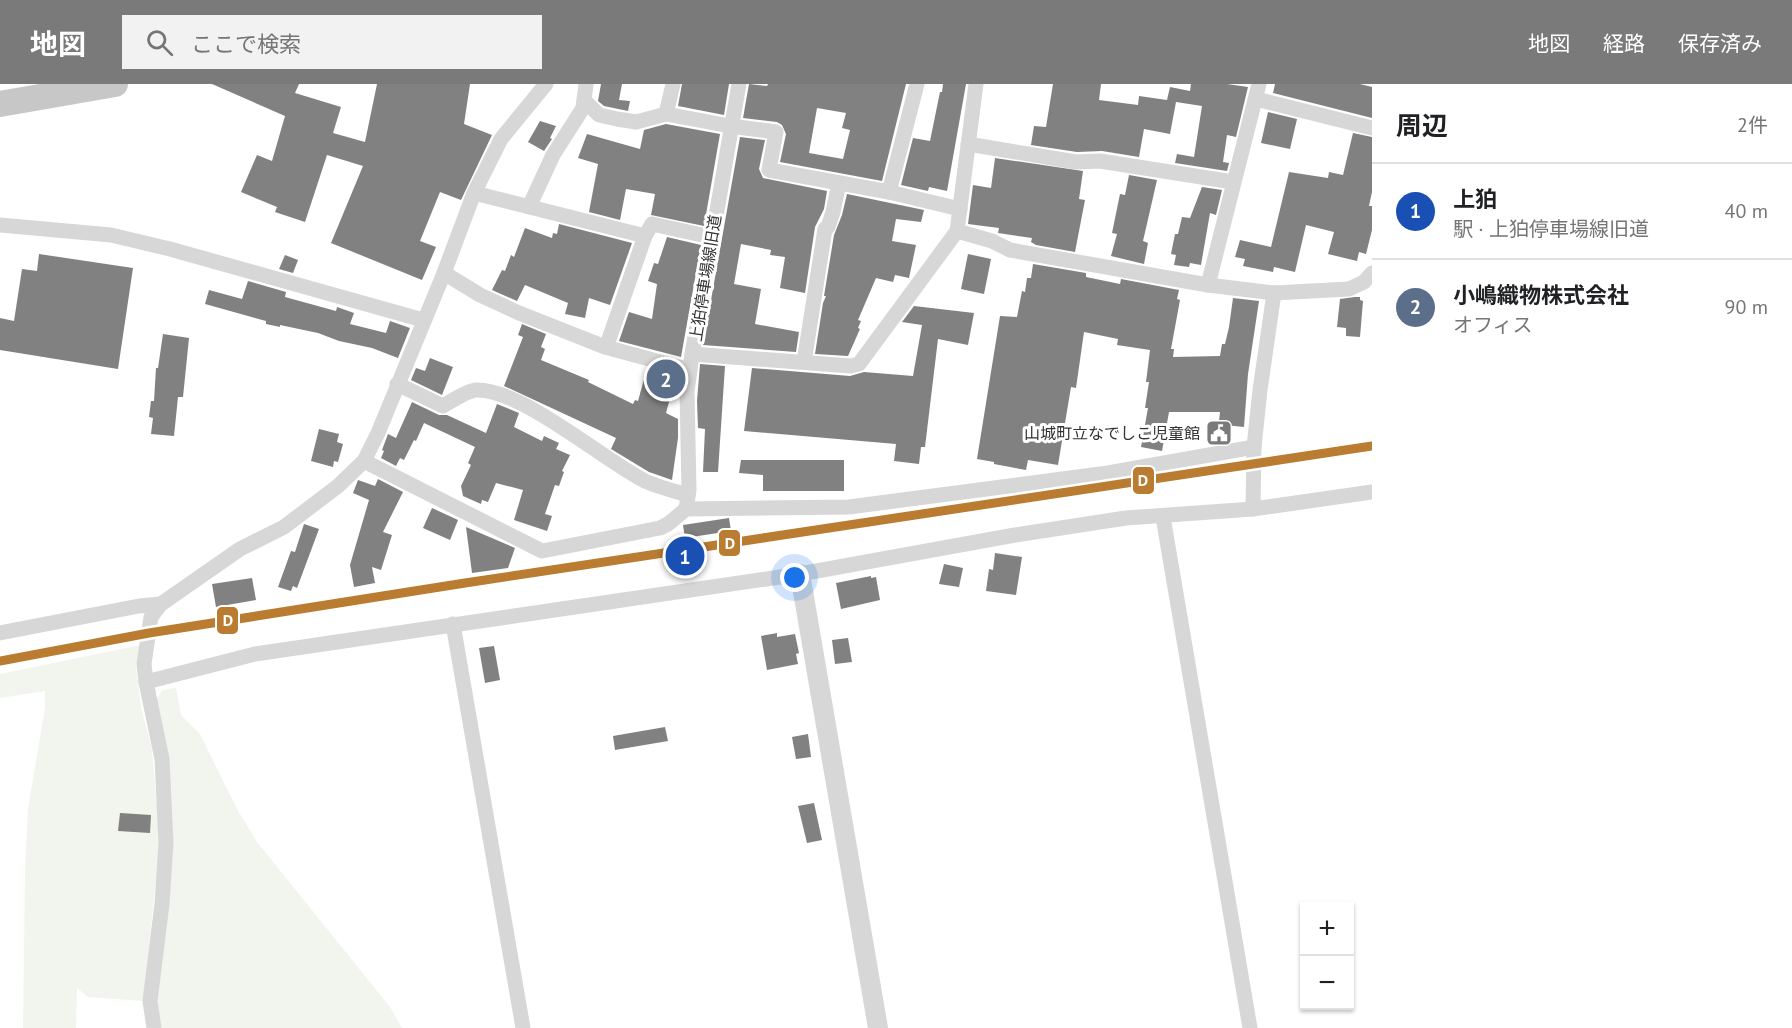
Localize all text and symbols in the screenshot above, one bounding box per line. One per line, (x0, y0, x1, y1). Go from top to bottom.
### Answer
search box (122, 15, 542, 69)
text: 地図 (30, 25, 86, 62)
icon: search (143, 26, 176, 59)
text: ここで検索 (191, 30, 301, 58)
text: 地図 (1528, 30, 1570, 57)
text: 経路 (1603, 30, 1645, 57)
text: 保存済み (1678, 30, 1762, 57)
text: 周辺 (1396, 109, 1448, 142)
text: 2件 (1737, 112, 1768, 138)
text: 上狛 (1453, 185, 1497, 213)
text: 1 (1410, 198, 1421, 224)
text: 40 m (1725, 198, 1768, 224)
street label: 上狛停車場線旧道 (685, 213, 725, 343)
text: 駅 · 上狛停車場線旧道 (1453, 216, 1649, 242)
text: 小嶋織物株式会社 (1453, 281, 1629, 309)
text: 2 (1410, 294, 1421, 320)
text: 90 m (1725, 294, 1768, 320)
text: オフィス (1453, 312, 1533, 338)
pin: 2 (646, 356, 686, 402)
public building icon: 山城町立なでしこ児童館 (1204, 418, 1234, 448)
place label: 山城町立なでしこ児童館 (1024, 423, 1200, 443)
line badge: D (1132, 466, 1155, 495)
text: D (1138, 470, 1148, 490)
line badge: D (718, 529, 741, 557)
text: D (725, 533, 735, 553)
pin: 1 (666, 534, 704, 578)
your location (780, 563, 809, 592)
line badge: D (216, 606, 239, 635)
text: D (223, 610, 233, 630)
map controls (1300, 902, 1354, 1010)
button: + (1300, 902, 1354, 956)
button: − (1300, 956, 1354, 1010)

